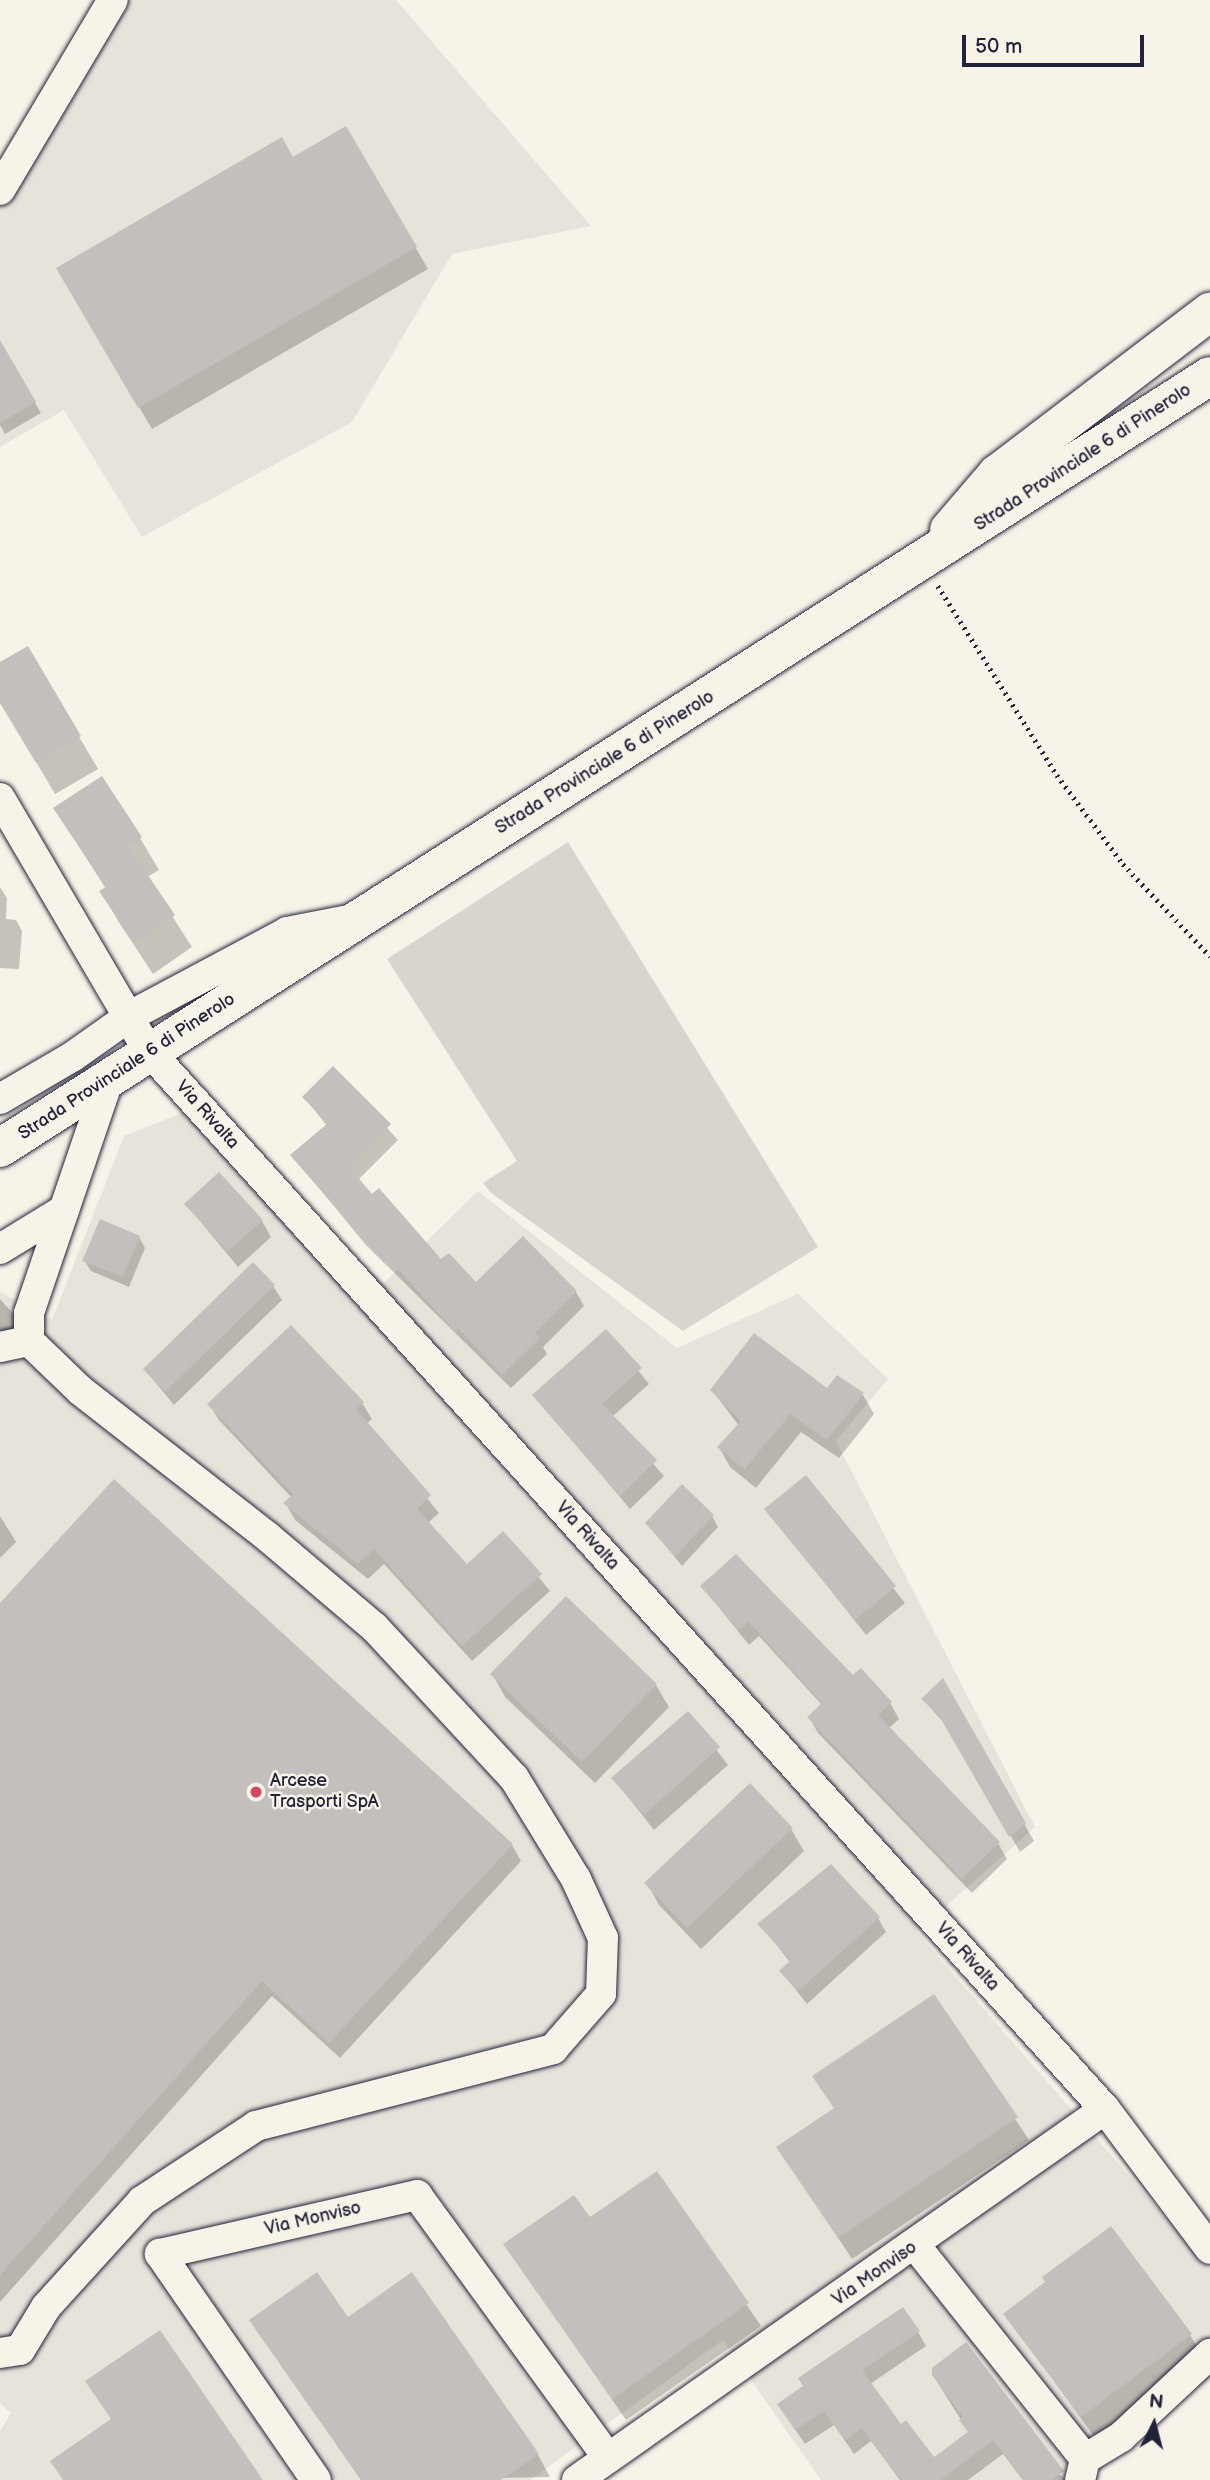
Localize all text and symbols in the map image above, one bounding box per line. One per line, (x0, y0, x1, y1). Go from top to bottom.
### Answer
scale bar (965, 21, 1147, 65)
text: 50 m (975, 34, 1022, 59)
street label: Strada Provinciale 6 di Pinerolo (971, 380, 1195, 536)
street label: Strada Provinciale 6 di Pinerolo (492, 686, 718, 840)
street label: Strada Provinciale 6 di Pinerolo (15, 989, 239, 1145)
street label: Via Rivalta (171, 1076, 243, 1154)
street label: Via Rivalta (551, 1497, 623, 1575)
place label: Arcese Trasporti SpA (270, 1771, 379, 1814)
marker: Arcese Trasporti SpA (248, 1784, 264, 1800)
street label: Via Rivalta (931, 1918, 1003, 1996)
street label: Via Monviso (263, 2197, 363, 2241)
street label: Via Monviso (829, 2237, 921, 2311)
north arrow (1119, 2389, 1189, 2459)
text: N (1148, 2390, 1165, 2415)

